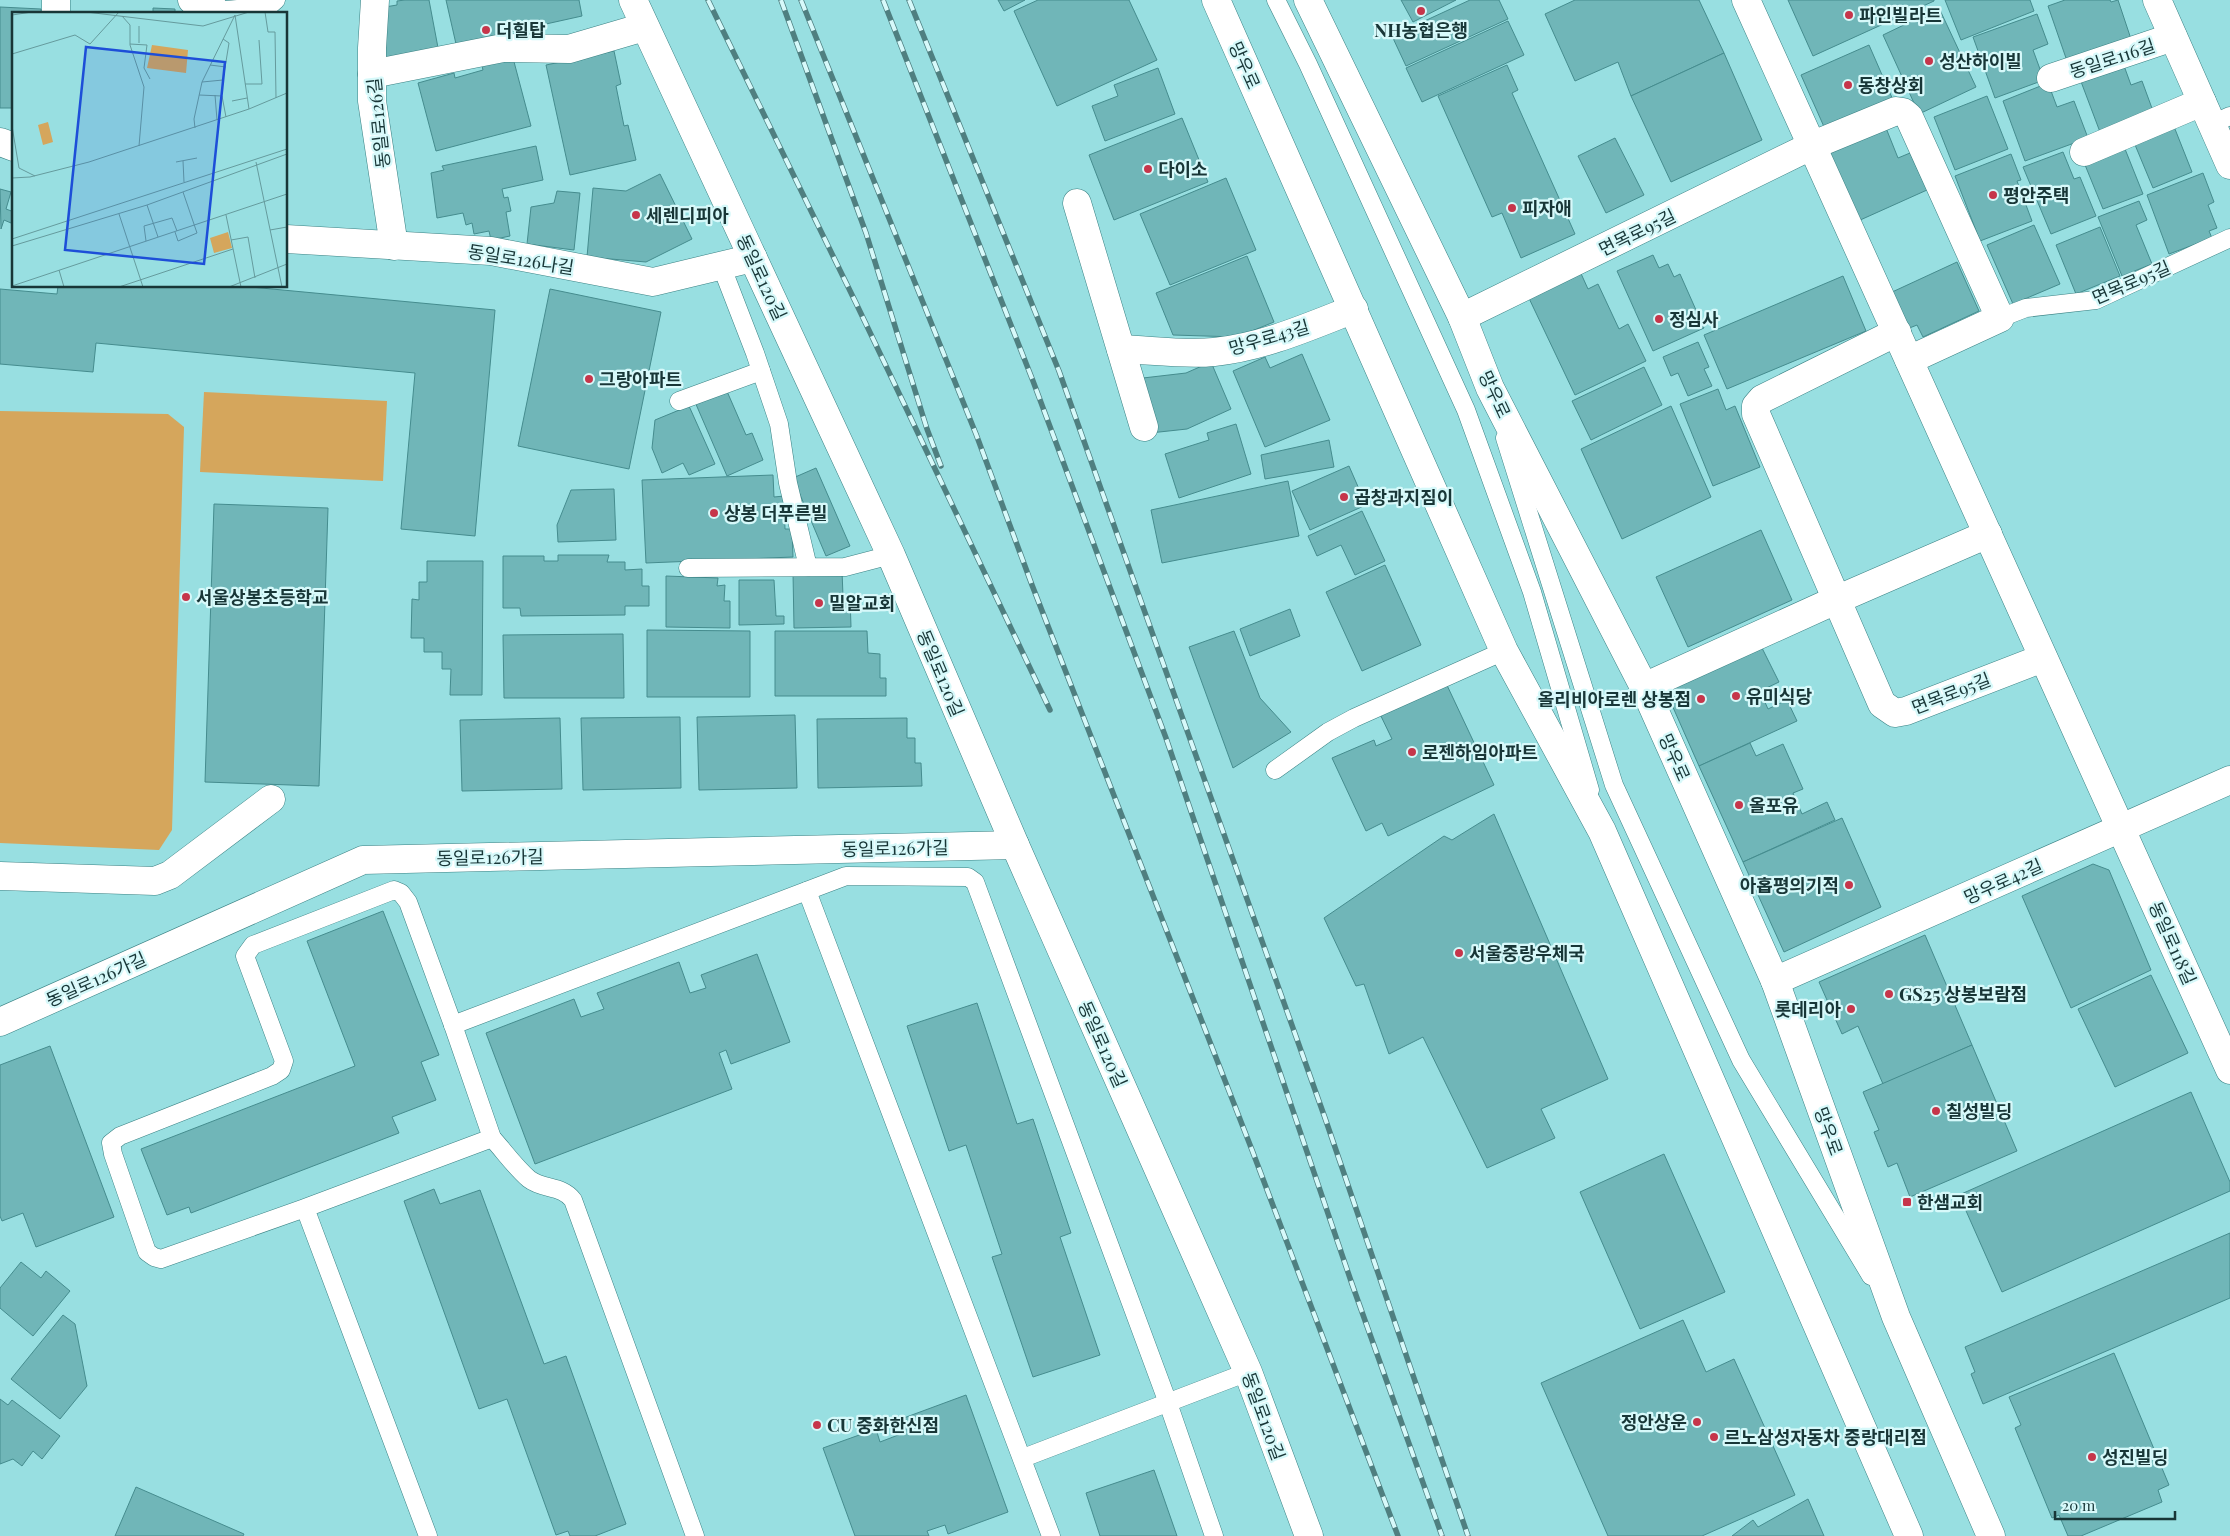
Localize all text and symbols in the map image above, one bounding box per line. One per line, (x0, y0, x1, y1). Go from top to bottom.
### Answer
place label: 파인빌라트 (1859, 3, 1942, 27)
marker: NH농협은행 (1415, 5, 1427, 17)
marker: 파인빌라트 (1843, 9, 1855, 21)
inset map (12, 12, 288, 288)
place label: 더힐탑 (496, 18, 546, 42)
place label: NH농협은행 (1374, 18, 1468, 42)
marker: 더힐탑 (480, 24, 492, 36)
street label: 동일로116길 (2066, 33, 2158, 83)
street label: 망우로 (1224, 37, 1266, 93)
place label: 성산하이빌 (1939, 49, 2022, 73)
marker: 성산하이빌 (1923, 55, 1935, 67)
place label: 동창상회 (1858, 73, 1924, 97)
street label: 동일로126길 (361, 77, 395, 169)
marker: 동창상회 (1842, 79, 1854, 91)
place label: 다이소 (1158, 157, 1208, 181)
marker: 다이소 (1142, 163, 1154, 175)
place label: 평안주택 (2003, 183, 2069, 207)
marker: 평안주택 (1987, 189, 1999, 201)
place label: 피자애 (1522, 196, 1572, 220)
marker: 피자애 (1506, 202, 1518, 214)
place label: 세렌디피아 (646, 203, 729, 227)
street label: 면목로95길 (1594, 203, 1680, 261)
marker: 세렌디피아 (630, 209, 642, 221)
street label: 동일로120길 (732, 230, 792, 324)
street label: 동일로126나길 (466, 239, 576, 279)
street label: 면목로95길 (2088, 255, 2174, 309)
place label: 정심사 (1669, 307, 1719, 331)
marker: 정심사 (1653, 313, 1665, 325)
street label: 망우로43길 (1226, 314, 1312, 360)
street label: 망우로 (1474, 366, 1516, 422)
place label: 그랑아파트 (599, 367, 682, 391)
marker: 그랑아파트 (583, 373, 595, 385)
place label: 곱창과지짐이 (1354, 485, 1453, 509)
marker: 곱창과지짐이 (1338, 491, 1350, 503)
place label: 상봉 더푸른빌 (724, 501, 828, 525)
marker: 상봉 더푸른빌 (708, 507, 720, 519)
place label: 서울상봉초등학교 (196, 585, 328, 609)
marker: 서울상봉초등학교 (180, 591, 192, 603)
place label: 밀알교회 (829, 591, 895, 615)
marker: 밀알교회 (813, 597, 825, 609)
street label: 동일로120길 (912, 626, 970, 720)
street label: 면목로95길 (1908, 667, 1994, 719)
place label: 유미식당 (1746, 684, 1812, 708)
place label: 올리비아로렌 상봉점 (1538, 687, 1691, 711)
marker: 유미식당 (1730, 690, 1742, 702)
marker: 올리비아로렌 상봉점 (1695, 693, 1707, 705)
street label: 망우로 (1654, 729, 1696, 785)
place label: 로젠하임아파트 (1422, 740, 1538, 764)
marker: 로젠하임아파트 (1406, 746, 1418, 758)
place label: 올포유 (1749, 793, 1799, 817)
marker: 올포유 (1733, 799, 1745, 811)
street label: 동일로126가길 (841, 835, 949, 861)
street label: 동일로126가길 (436, 844, 544, 870)
street label: 망우로42길 (1960, 853, 2046, 909)
place label: 아홉평의기적 (1740, 873, 1839, 897)
marker: 아홉평의기적 (1843, 879, 1855, 891)
street label: 동일로118길 (2144, 898, 2202, 988)
place label: 서울중랑우체국 (1469, 941, 1585, 965)
street label: 동일로126가길 (42, 946, 150, 1012)
marker: 서울중랑우체국 (1453, 947, 1465, 959)
place label: GS25 상봉보람점 (1899, 982, 2027, 1006)
marker: GS25 상봉보람점 (1883, 988, 1895, 1000)
street label: 동일로120길 (1073, 997, 1133, 1091)
place label: 롯데리아 (1775, 997, 1841, 1021)
marker: 롯데리아 (1845, 1003, 1857, 1015)
place label: 칠성빌딩 (1946, 1099, 2012, 1123)
street label: 망우로 (1809, 1104, 1849, 1158)
marker: 칠성빌딩 (1930, 1105, 1942, 1117)
place label: 한샘교회 (1917, 1190, 1983, 1214)
marker: 한샘교회 (1901, 1196, 1913, 1208)
street label: 동일로120길 (1237, 1369, 1291, 1463)
place label: 정안상운 (1621, 1410, 1687, 1434)
place label: CU 중화한신점 (827, 1413, 939, 1437)
marker: 정안상운 (1691, 1416, 1703, 1428)
marker: CU 중화한신점 (811, 1419, 823, 1431)
place label: 르노삼성자동차 중랑대리점 (1724, 1425, 1927, 1449)
marker: 르노삼성자동차 중랑대리점 (1708, 1431, 1720, 1443)
place label: 성진빌딩 (2102, 1445, 2168, 1469)
marker: 성진빌딩 (2086, 1451, 2098, 1463)
scale bar (2055, 1488, 2175, 1520)
text: 20 m (2062, 1495, 2096, 1515)

